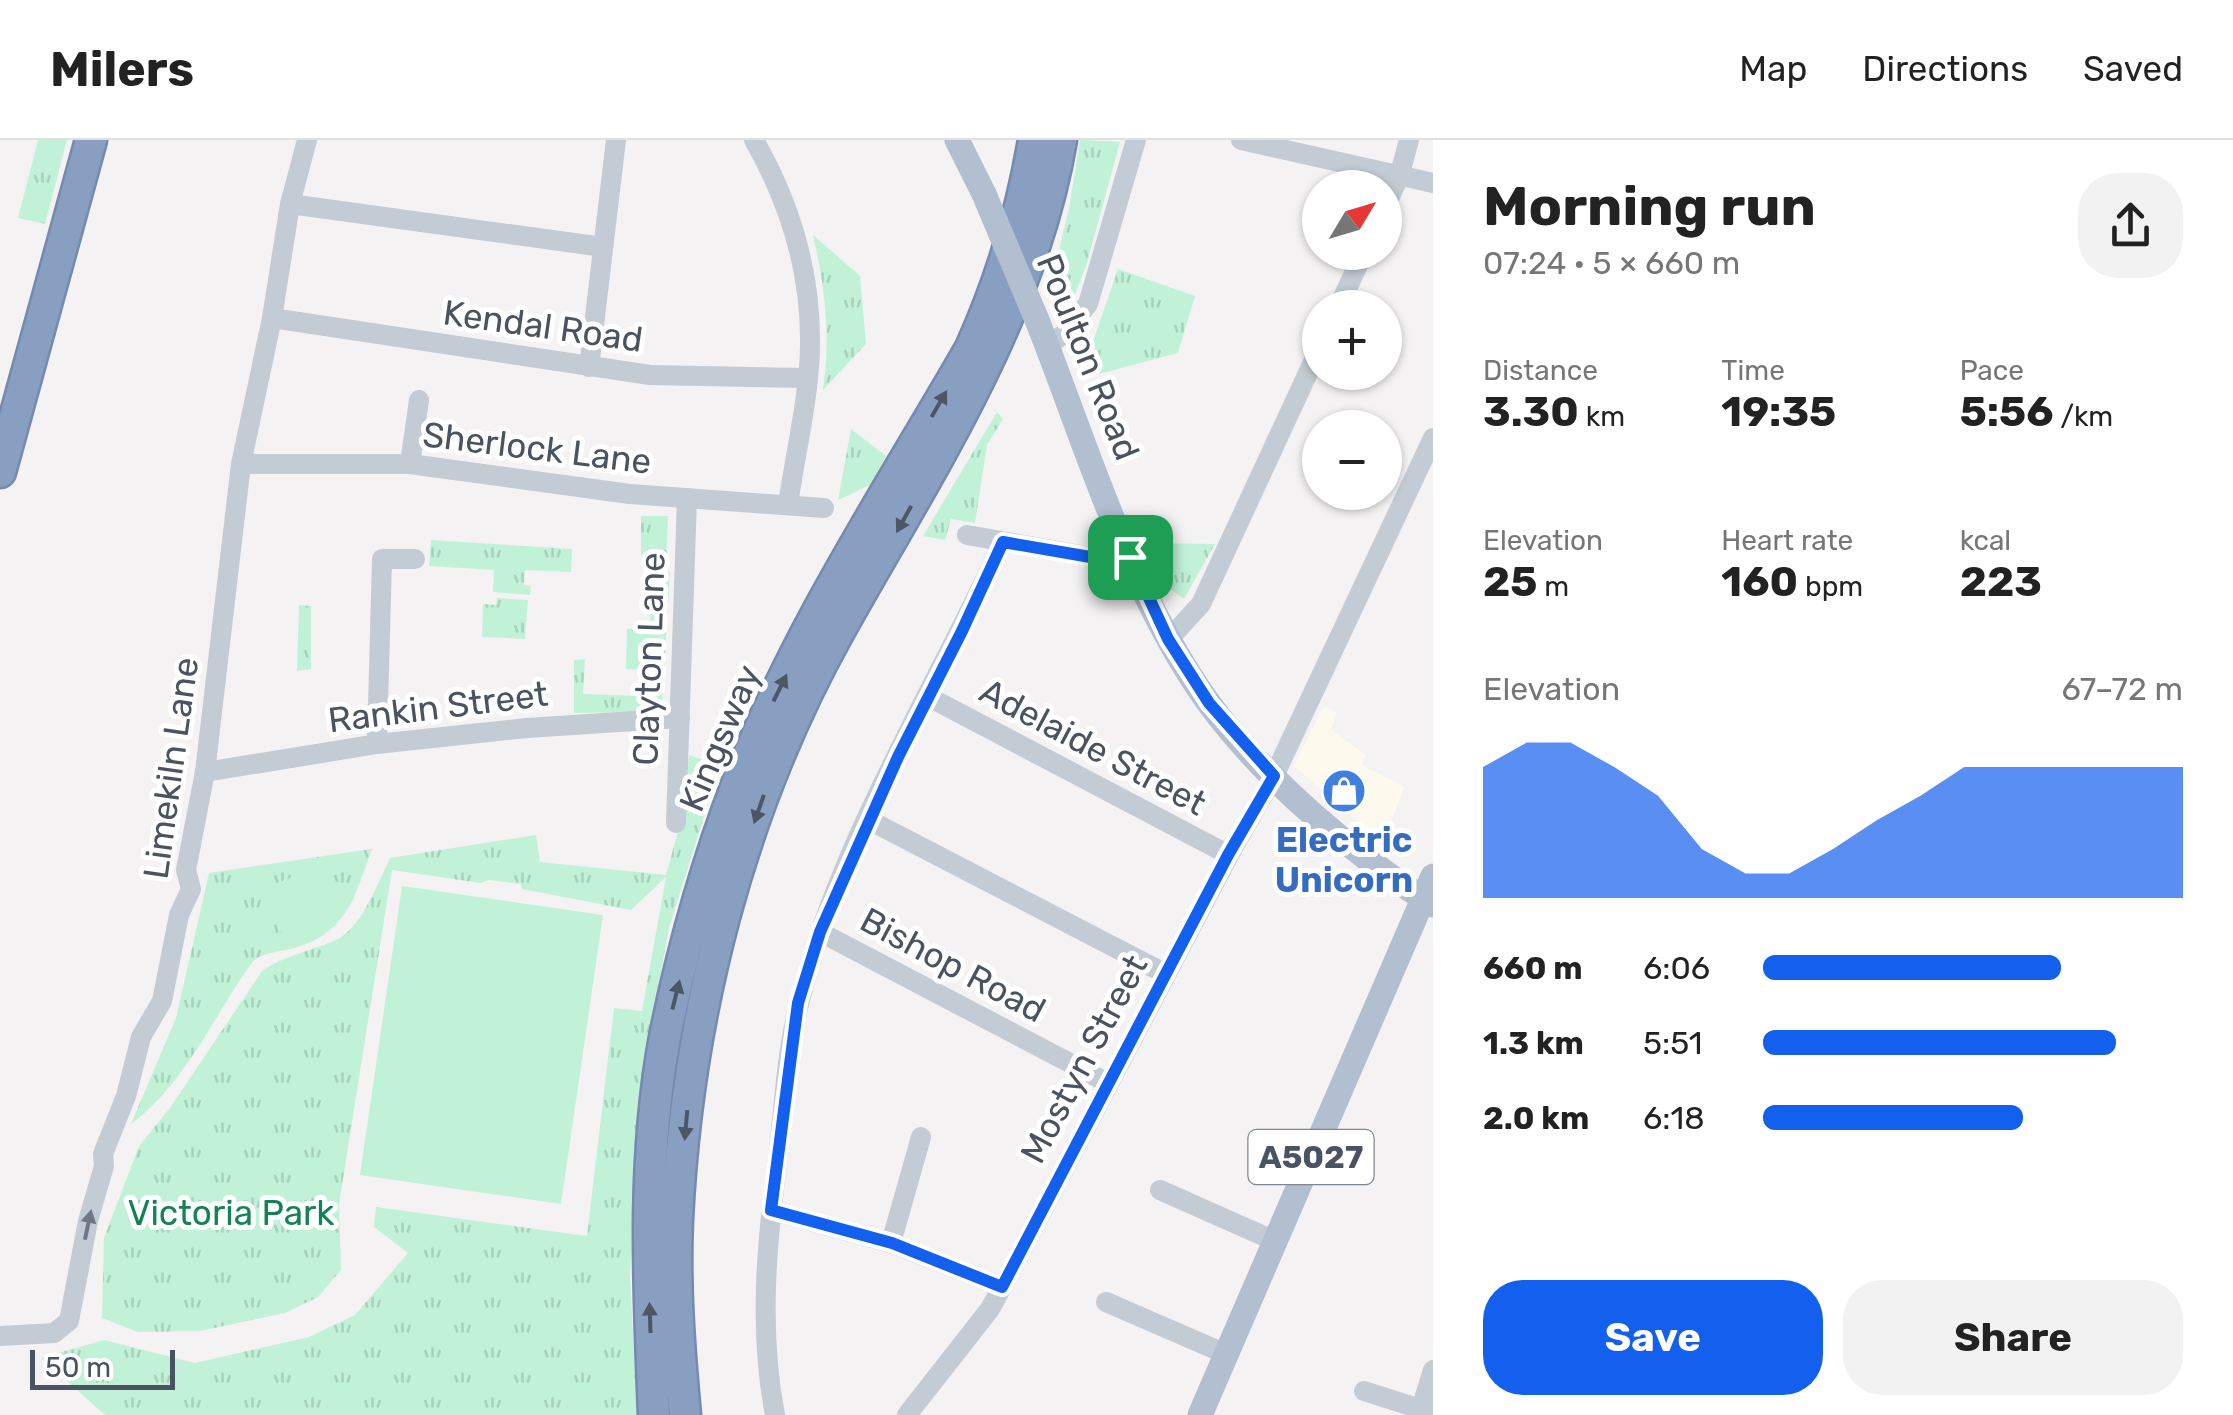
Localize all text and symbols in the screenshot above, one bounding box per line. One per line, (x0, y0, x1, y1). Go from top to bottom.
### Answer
text: Milers (50, 41, 194, 98)
text: Map (1739, 48, 1807, 90)
text: Directions (1862, 48, 2028, 90)
text: Saved (2083, 48, 2183, 90)
north arrow (1302, 170, 1402, 270)
map controls (1302, 170, 1402, 510)
button: share (2078, 173, 2183, 278)
text: Morning run (1483, 174, 1816, 239)
text: 07:24 · 5 × 660 m (1483, 244, 1740, 282)
street label: Poulton Road (1028, 248, 1148, 466)
button: + (1302, 290, 1402, 390)
street label: Kendal Road (441, 291, 645, 361)
text: Distance (1483, 354, 1598, 387)
text: Time (1721, 354, 1785, 387)
text: Pace (1960, 354, 2024, 387)
text: 3.30 (1483, 387, 1579, 437)
text: 19:35 (1721, 387, 1836, 437)
text: 5:56 (1960, 387, 2054, 437)
one-way arrow (929, 390, 947, 418)
text: km (1579, 400, 1625, 433)
text: /km (2054, 400, 2113, 433)
button: − (1302, 410, 1402, 510)
street label: Sherlock Lane (420, 413, 654, 483)
one-way arrow (896, 504, 913, 533)
pin (1088, 515, 1173, 600)
text: Elevation (1483, 524, 1603, 557)
text: Heart rate (1721, 524, 1853, 557)
text: kcal (1960, 524, 2011, 557)
icon: arrive (1103, 530, 1158, 585)
street label: Clayton Lane (624, 552, 674, 766)
text: 25 (1483, 557, 1537, 607)
text: 160 (1721, 557, 1798, 607)
text: 223 (1960, 557, 2042, 607)
text: m (1537, 570, 1569, 603)
text: bpm (1798, 570, 1863, 603)
street label: Limekiln Lane (135, 654, 207, 882)
street label: Kingsway (670, 659, 770, 817)
street label: Adelaide Street (973, 670, 1213, 824)
text: Elevation (1483, 670, 1620, 708)
text: 67–72 m (2061, 670, 2183, 708)
street label: Rankin Street (326, 673, 550, 741)
one-way arrow (772, 673, 789, 702)
shop icon: Electric Unicorn (1321, 768, 1367, 814)
one-way arrow (751, 794, 766, 824)
place label: Electric Unicorn (1275, 819, 1413, 901)
street label: Bishop Road (853, 899, 1053, 1031)
street label: Mostyn Street (1012, 948, 1156, 1170)
text: 660 m (1483, 949, 1583, 987)
text: 6:06 (1643, 949, 1710, 987)
one-way arrow (668, 979, 684, 1010)
text: 1.3 km (1483, 1024, 1584, 1062)
text: 5:51 (1643, 1024, 1702, 1062)
text: 2.0 km (1483, 1099, 1589, 1137)
text: 6:18 (1643, 1099, 1705, 1137)
one-way arrow (677, 1109, 693, 1141)
road number: A5027 (1248, 1130, 1374, 1184)
park label: Victoria Park (128, 1192, 334, 1234)
one-way arrow (80, 1210, 96, 1241)
button: Save (1483, 1280, 1823, 1395)
button: Share (1843, 1280, 2183, 1395)
one-way arrow (642, 1301, 658, 1333)
scale bar (30, 1345, 175, 1390)
text: 50 m (45, 1351, 111, 1384)

